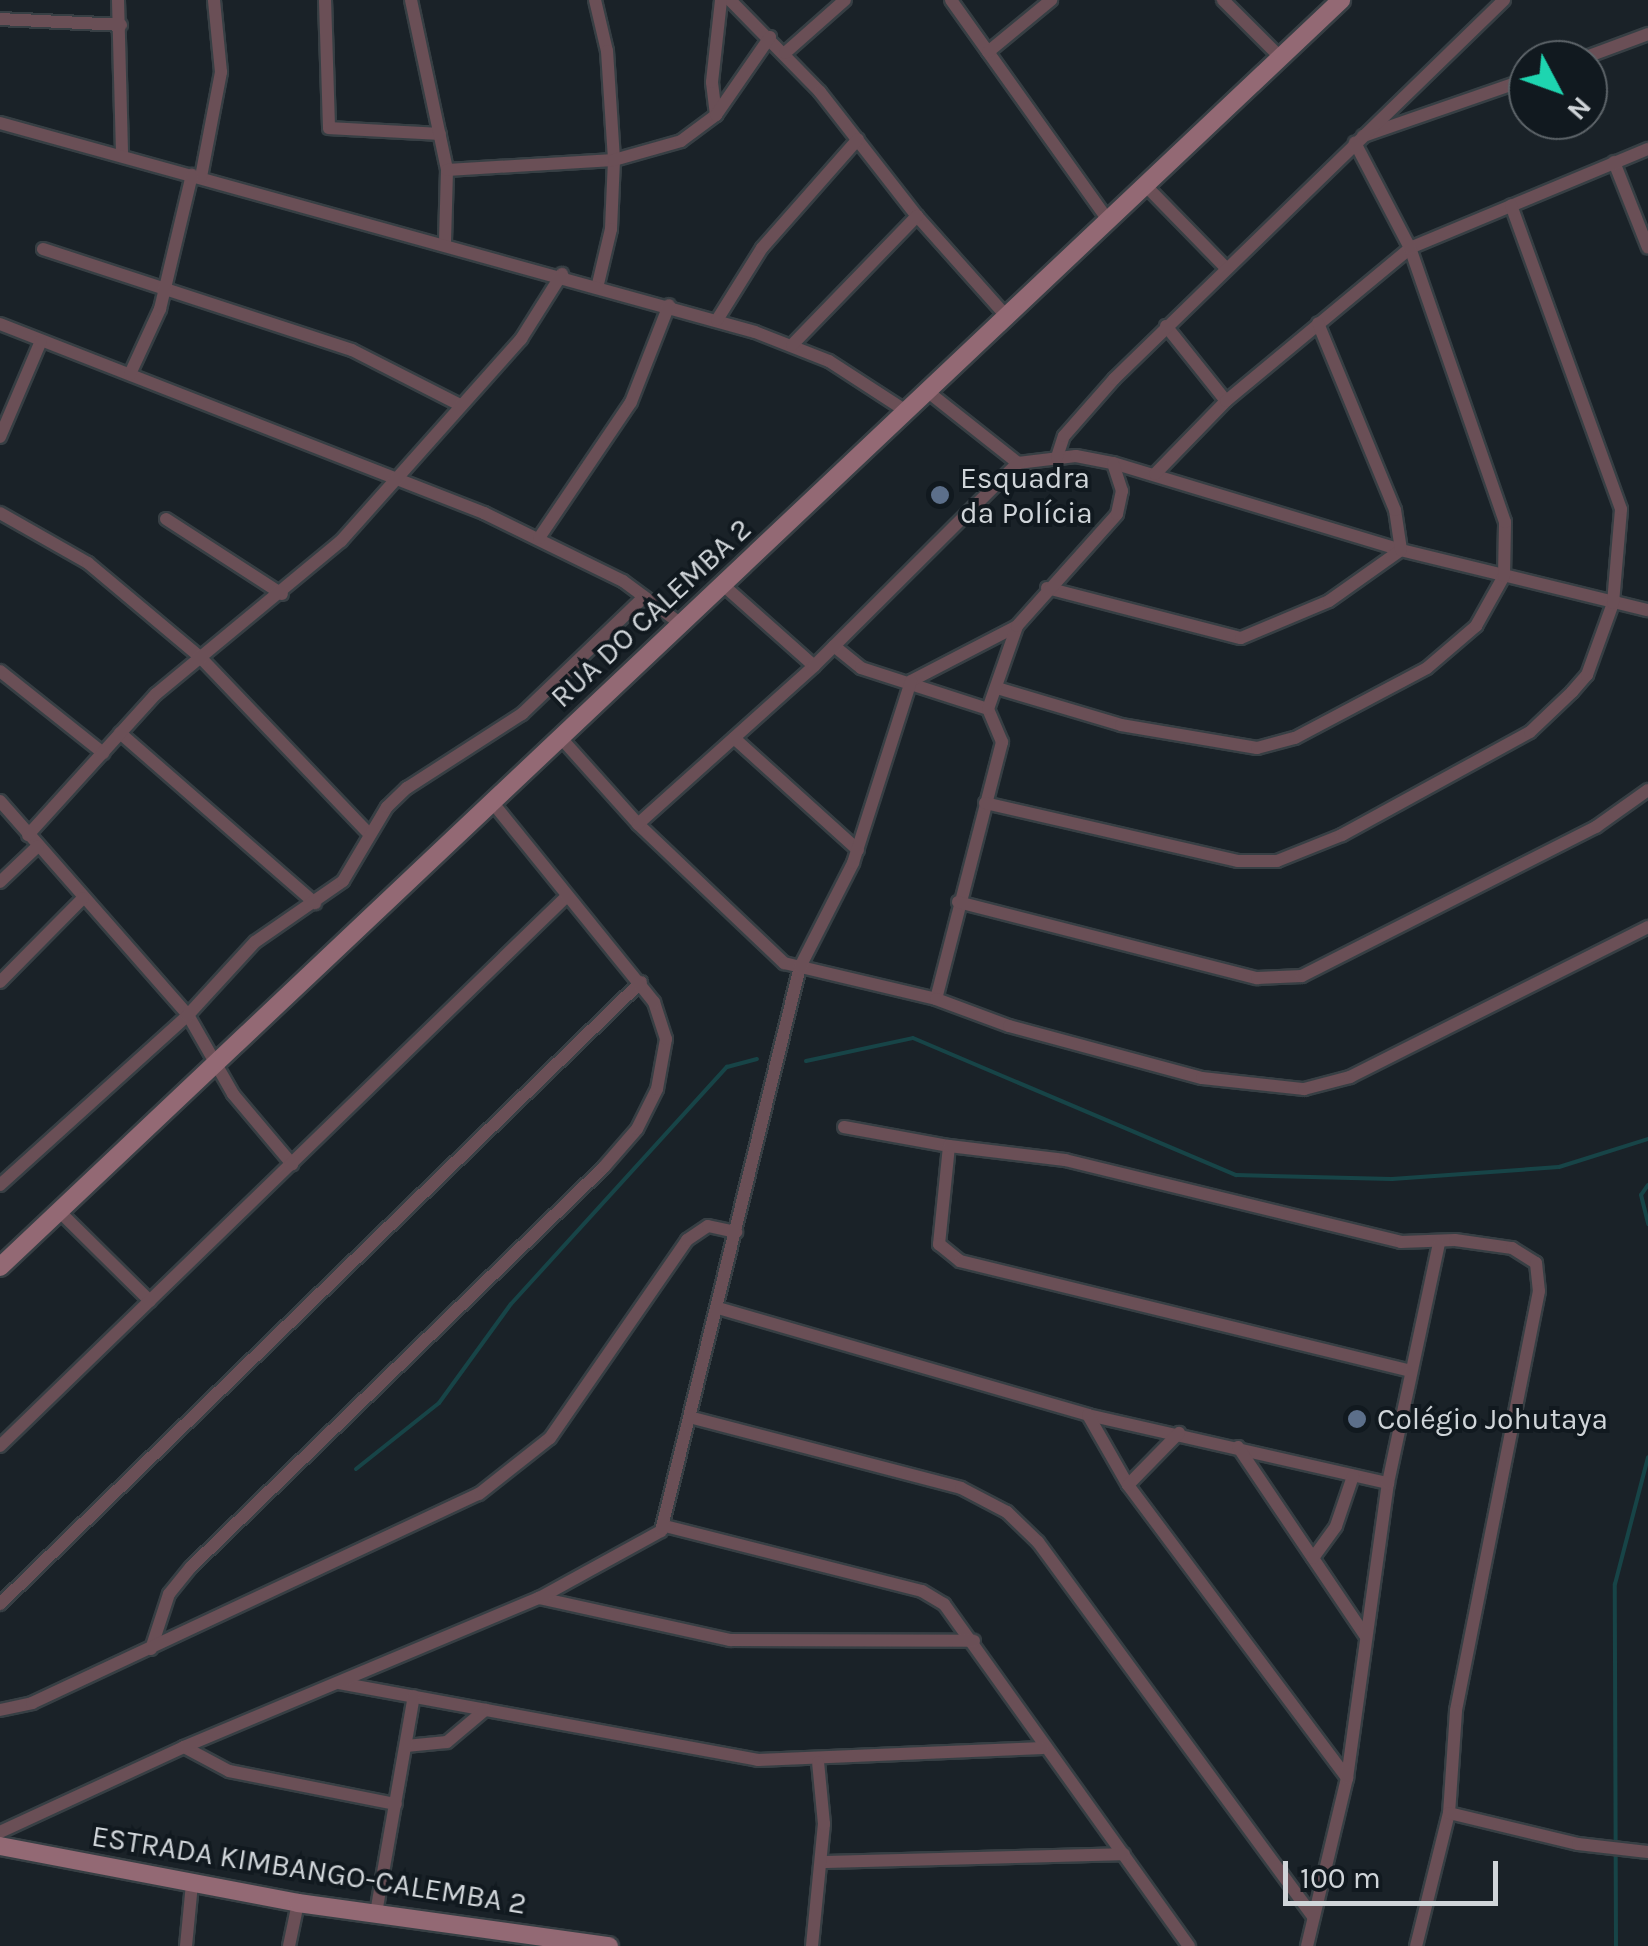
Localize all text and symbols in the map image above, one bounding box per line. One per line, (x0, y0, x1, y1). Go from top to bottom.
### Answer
north arrow (1508, 40, 1608, 140)
text: N (1560, 90, 1599, 127)
place label: Esquadra da Polícia (960, 460, 1093, 530)
marker: Esquadra da Polícia (929, 484, 951, 506)
street label: RUA DO CALEMBA 2 (543, 511, 759, 715)
place label: Colégio Johutaya (1377, 1401, 1608, 1437)
marker: Colégio Johutaya (1346, 1408, 1368, 1430)
street label: ESTRADA KIMBANGO-CALEMBA 2 (89, 1818, 529, 1922)
scale bar (1288, 1841, 1503, 1903)
text: 100 m (1300, 1860, 1381, 1896)

